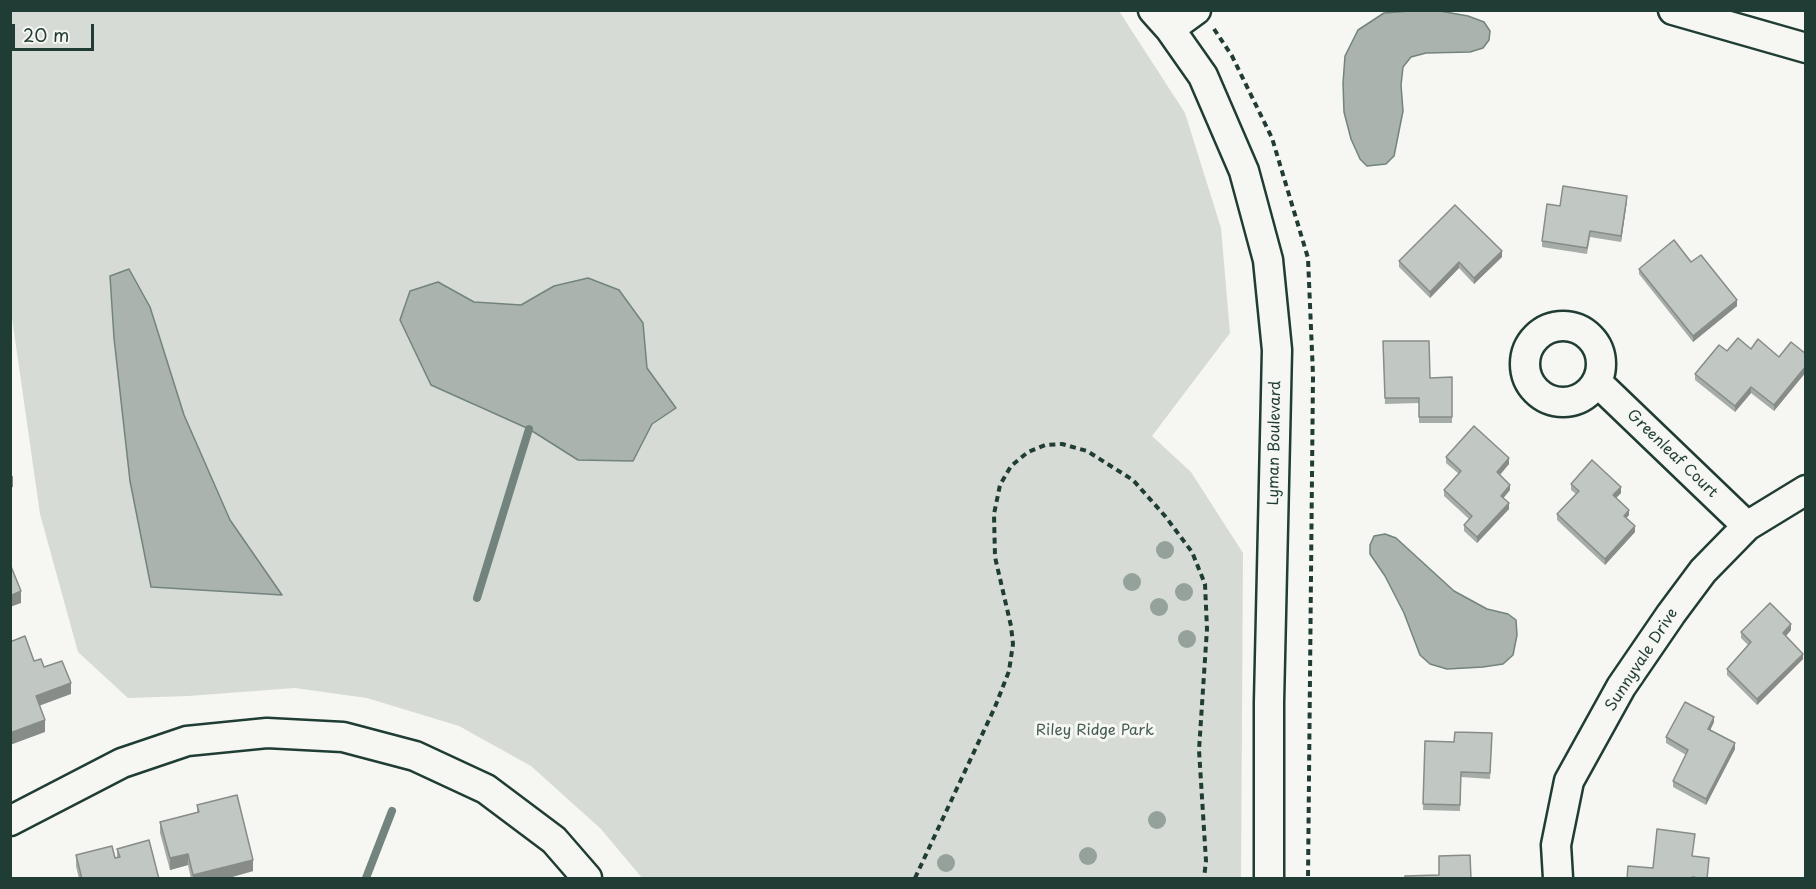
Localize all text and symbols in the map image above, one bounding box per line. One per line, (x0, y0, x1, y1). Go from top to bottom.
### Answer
scale bar (15, 12, 98, 50)
text: 20 m (23, 21, 69, 48)
street label: Lyman Boulevard (1265, 381, 1285, 505)
street label: Greenleaf Court (1623, 406, 1721, 502)
street label: Sunnyvale Drive (1602, 605, 1682, 715)
park label: Riley Ridge Park (1036, 722, 1154, 740)

